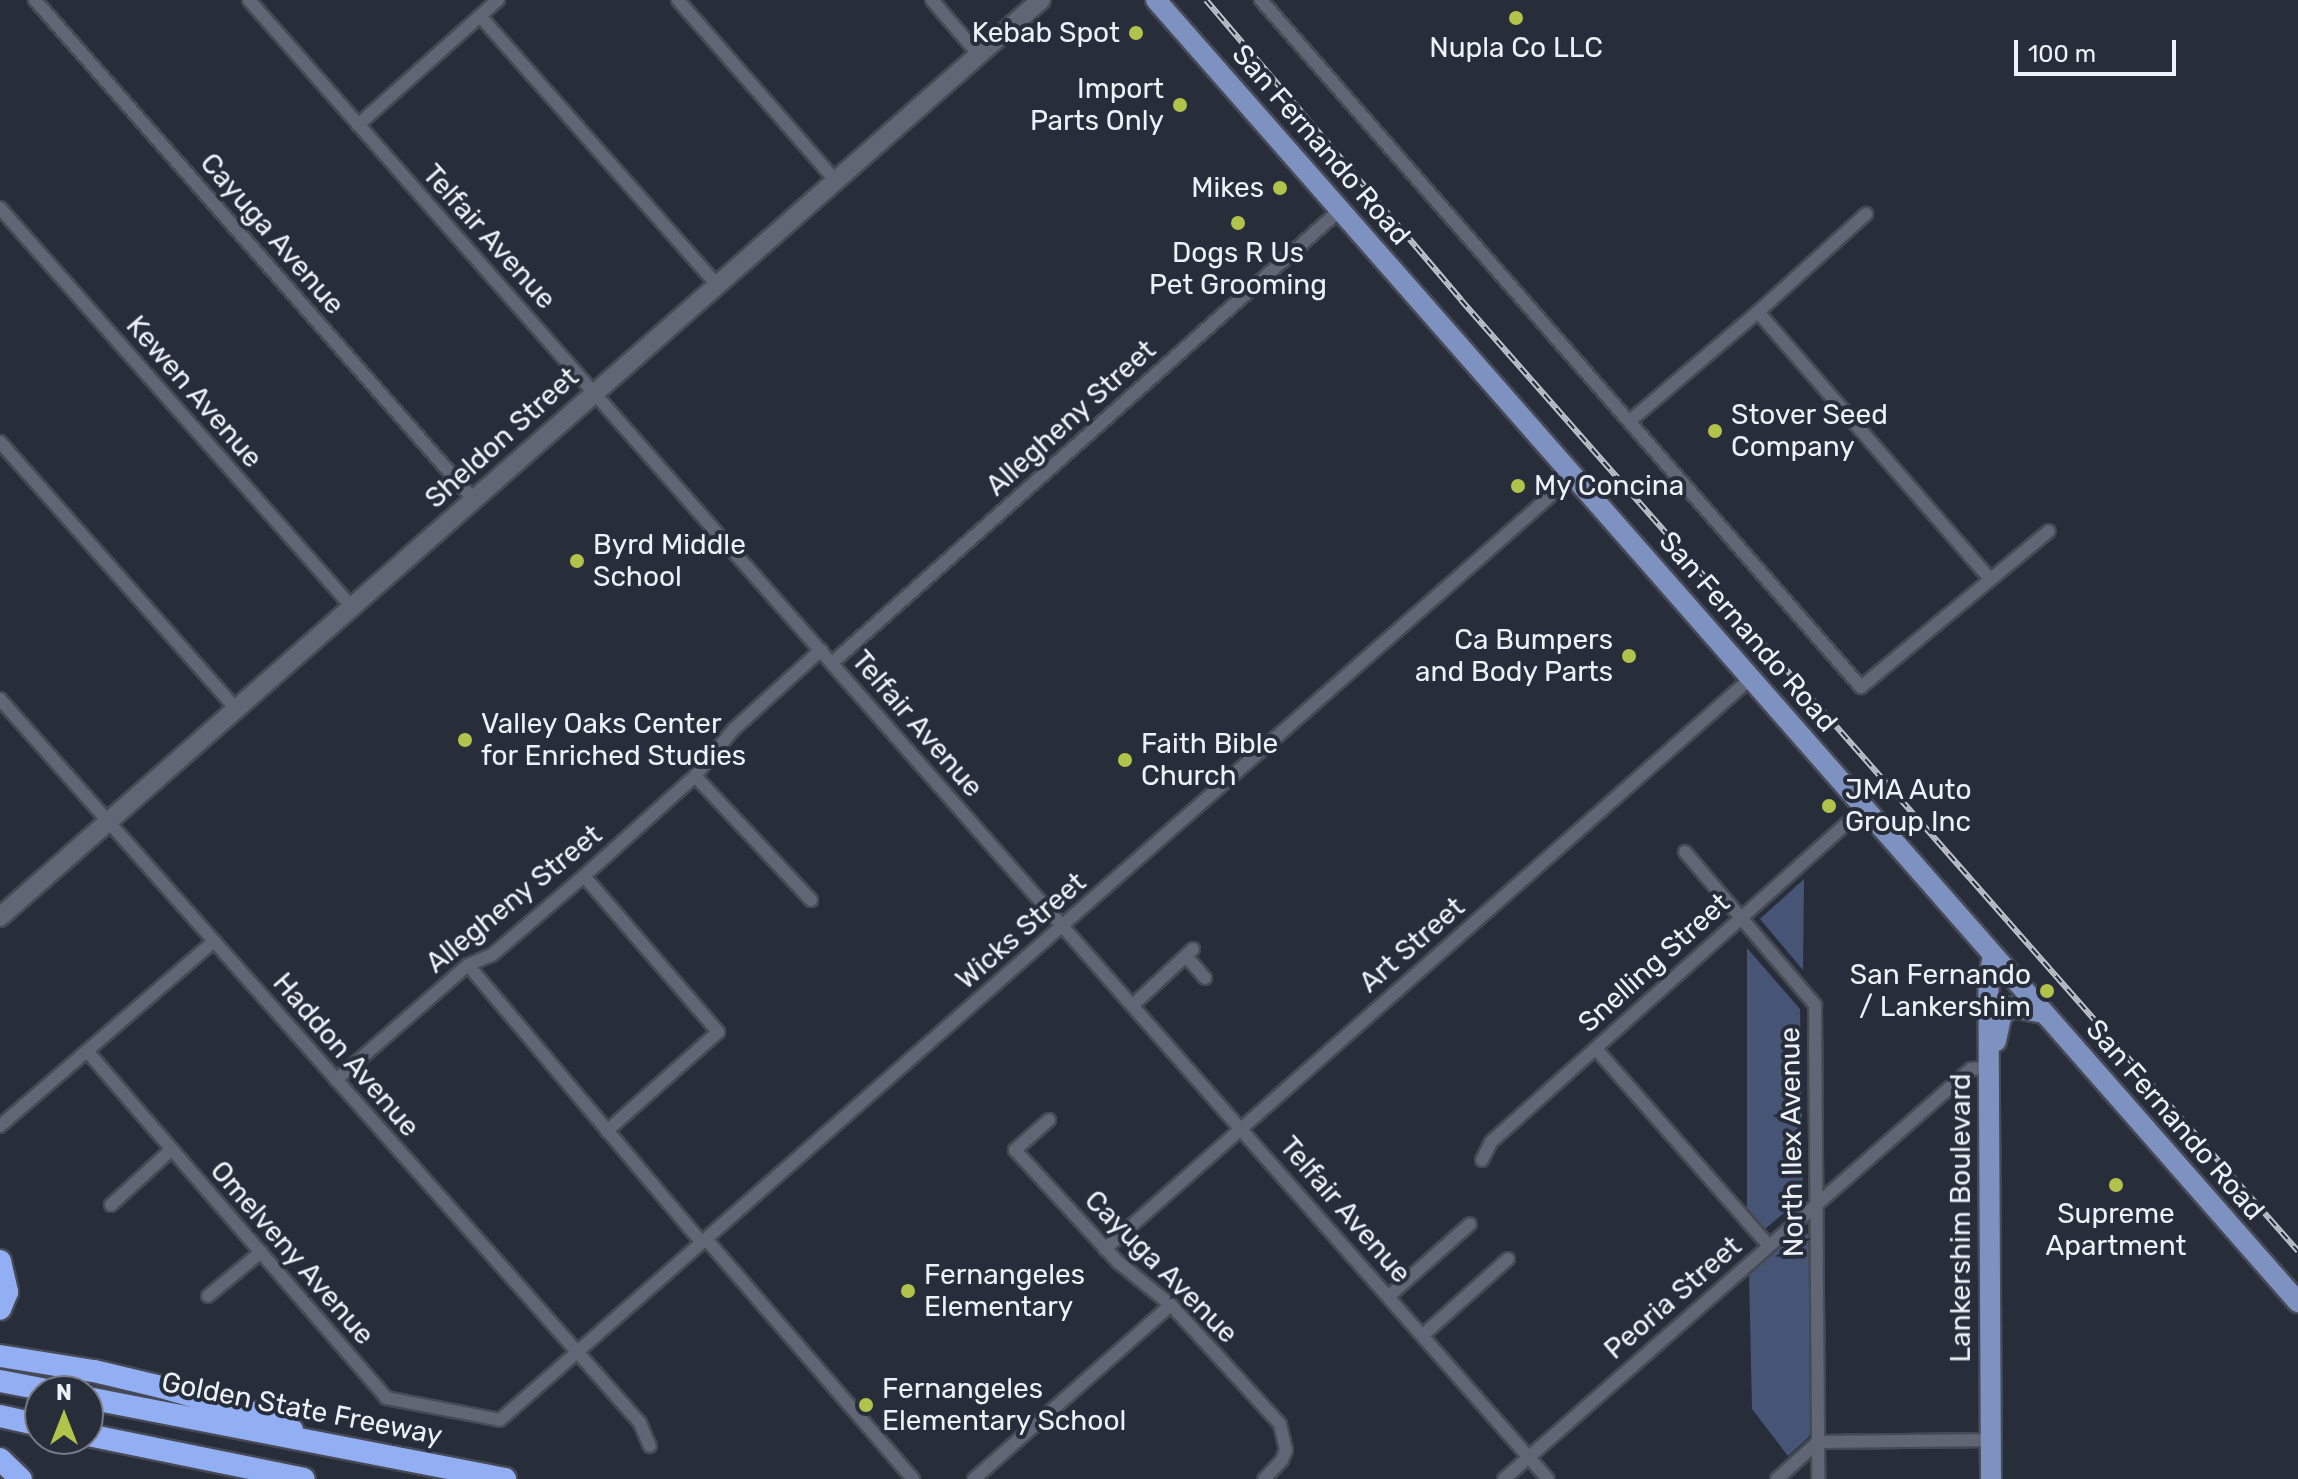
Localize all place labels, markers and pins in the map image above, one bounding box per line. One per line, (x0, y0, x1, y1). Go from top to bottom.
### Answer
marker: Nupla Co LLC (1507, 9, 1525, 27)
place label: Kebab Spot (972, 16, 1120, 50)
marker: Kebab Spot (1127, 24, 1145, 42)
place label: Nupla Co LLC (1429, 31, 1603, 65)
place label: Import Parts Only (1030, 72, 1164, 138)
marker: Import Parts Only (1171, 96, 1189, 114)
place label: Mikes (1191, 171, 1264, 205)
marker: Mikes (1271, 179, 1289, 197)
marker: Dogs R Us Pet Grooming (1229, 214, 1247, 232)
place label: Dogs R Us Pet Grooming (1149, 236, 1327, 302)
place label: Stover Seed Company (1731, 398, 1889, 464)
marker: Stover Seed Company (1706, 422, 1724, 440)
place label: My Concina (1534, 469, 1685, 503)
marker: My Concina (1509, 477, 1527, 495)
place label: Byrd Middle School (593, 528, 746, 594)
marker: Byrd Middle School (568, 552, 586, 570)
place label: Ca Bumpers and Body Parts (1414, 623, 1613, 689)
marker: Ca Bumpers and Body Parts (1620, 647, 1638, 665)
place label: Valley Oaks Center for Enriched Studies (481, 707, 747, 773)
place label: Faith Bible Church (1141, 727, 1278, 793)
marker: Valley Oaks Center for Enriched Studies (456, 731, 474, 749)
marker: Faith Bible Church (1116, 751, 1134, 769)
place label: JMA Auto Group Inc (1845, 773, 1973, 839)
marker: JMA Auto Group Inc (1820, 797, 1838, 815)
place label: San Fernando / Lankershim (1850, 958, 2031, 1024)
marker: San Fernando / Lankershim (2038, 982, 2056, 1000)
marker: Supreme Apartment (2107, 1176, 2125, 1194)
place label: Supreme Apartment (2046, 1197, 2186, 1263)
place label: Fernangeles Elementary (924, 1258, 1085, 1324)
marker: Fernangeles Elementary (899, 1282, 917, 1300)
place label: Fernangeles Elementary School (882, 1372, 1127, 1438)
marker: Fernangeles Elementary School (857, 1396, 875, 1414)

